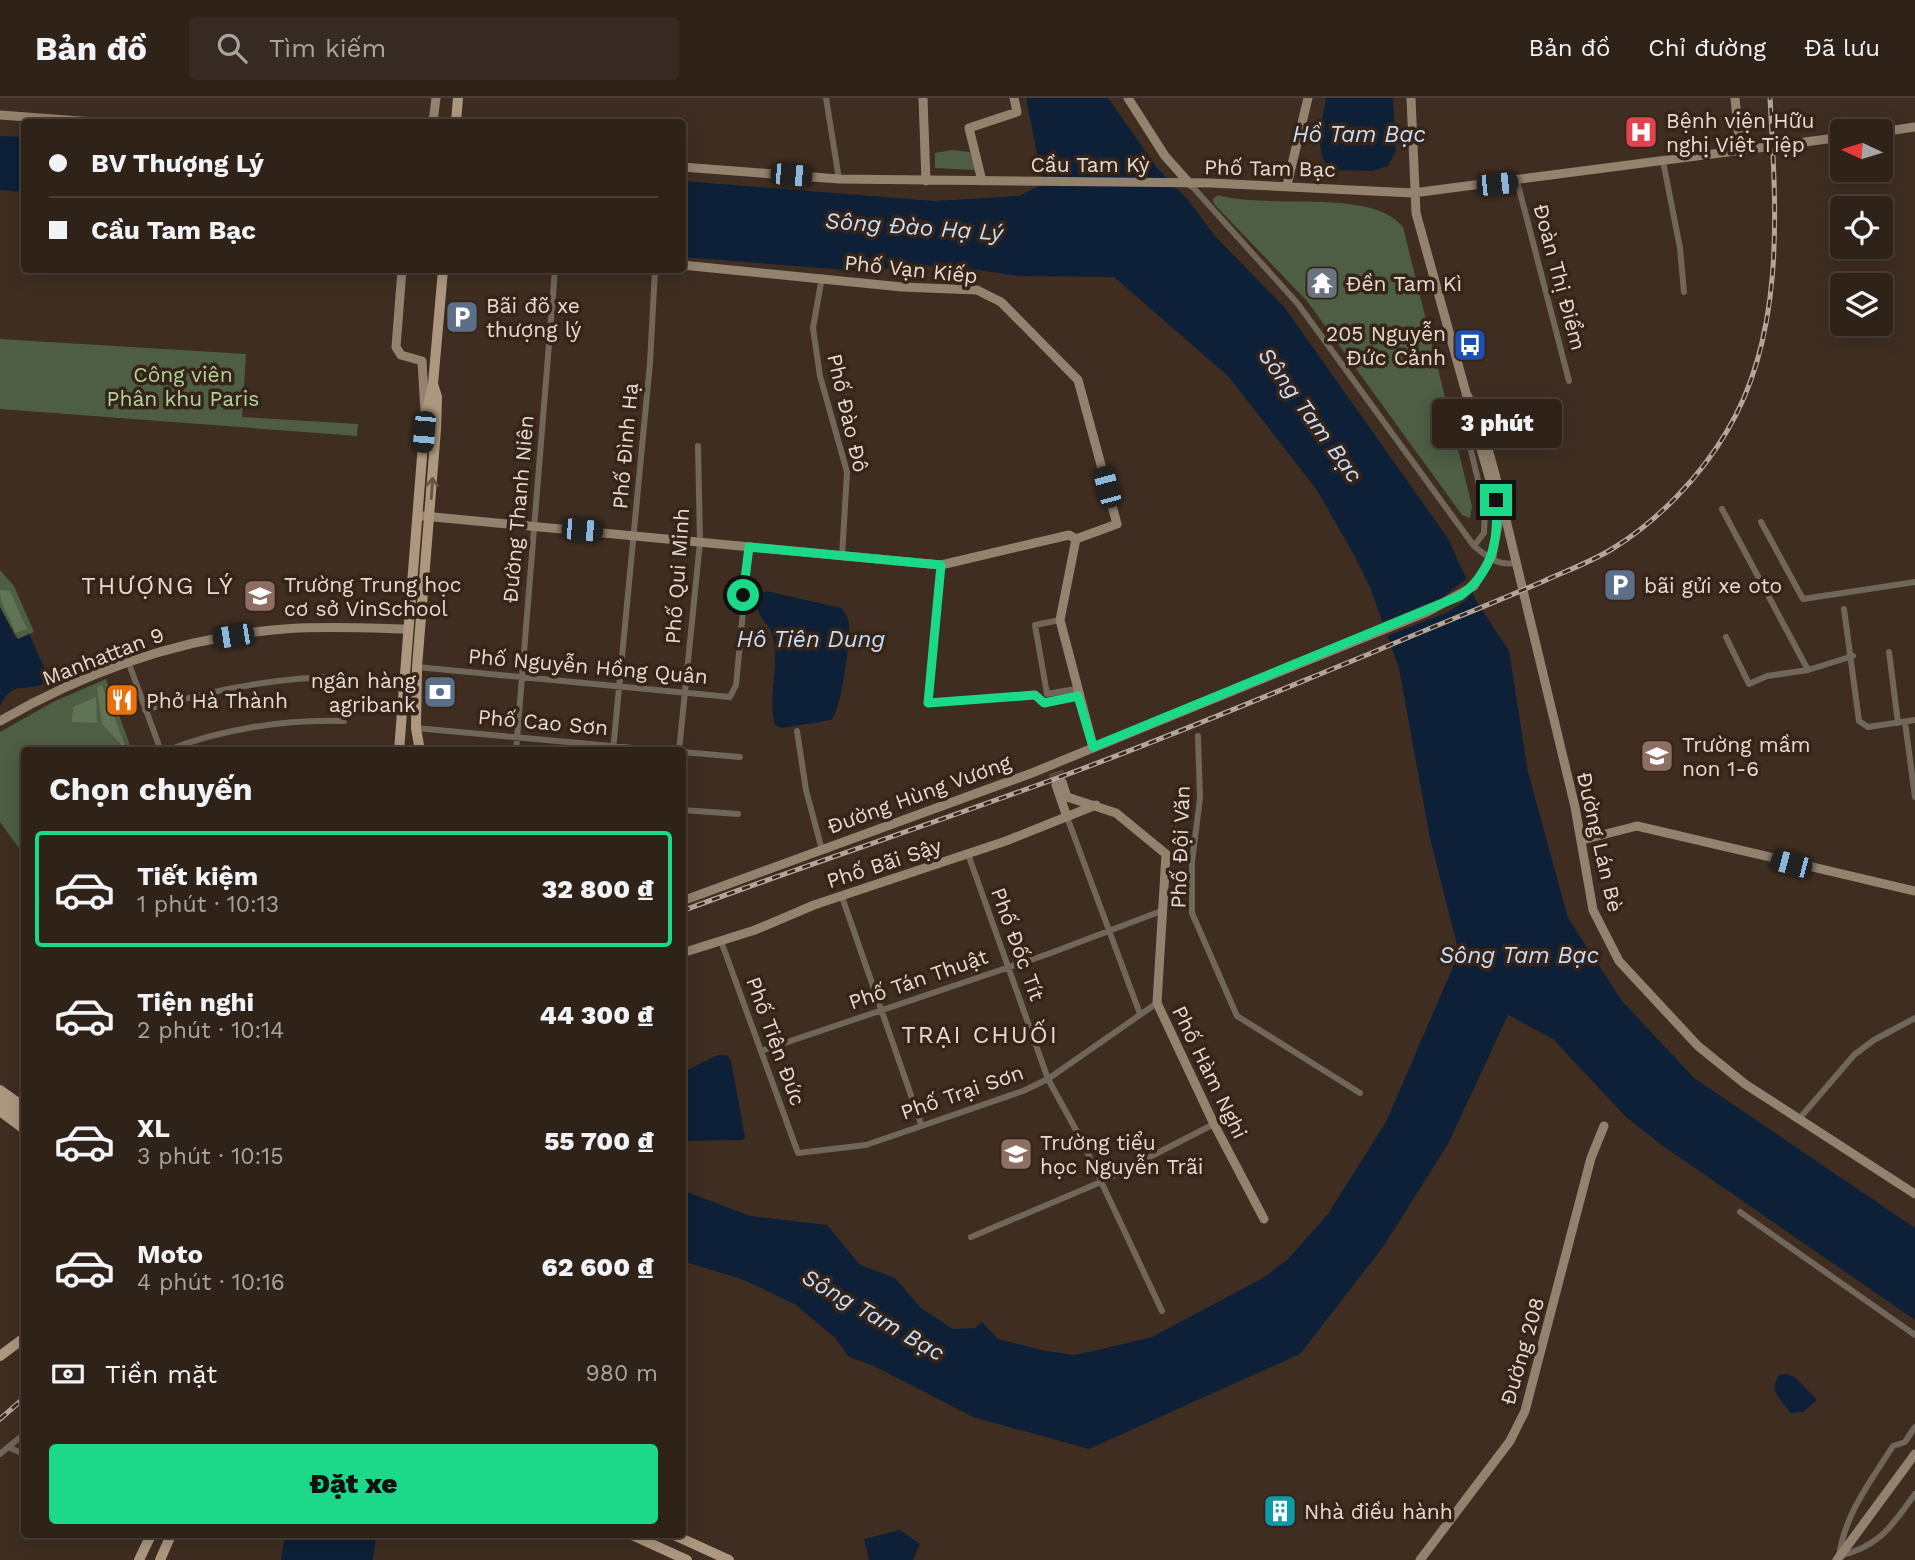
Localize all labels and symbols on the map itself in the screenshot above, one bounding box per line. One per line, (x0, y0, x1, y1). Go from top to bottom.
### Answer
place label: Bệnh viện Hữu nghị Việt Tiệp (1666, 108, 1814, 157)
hospital icon: Bệnh viện Hữu nghị Việt Tiệp (1622, 113, 1660, 151)
north arrow (1830, 119, 1894, 182)
water label: Hồ Tam Bạc (1292, 121, 1426, 148)
street label: Cầu Tam Kỳ (1030, 152, 1150, 177)
street label: Phố Tam Bạc (1204, 154, 1336, 182)
car (770, 163, 813, 187)
car (1476, 171, 1519, 197)
street label: Đoàn Thị Điểm (1528, 201, 1592, 353)
water label: Sông Đào Hạ Lý (824, 207, 1005, 247)
street label: Phố Vạn Kiếp (843, 250, 979, 288)
temple icon: Đền Tam Kì (1303, 264, 1341, 302)
place label: Đền Tam Kì (1346, 271, 1462, 296)
place label: Bãi đõ xe thượng lý (486, 293, 582, 342)
parking icon: Bãi đõ xe thượng lý (443, 298, 481, 336)
place label: 205 Nguyễn Đức Cảnh (1326, 321, 1446, 370)
bus stop icon: 205 Nguyễn Đức Cảnh (1451, 326, 1489, 364)
water label: Sông Tam Bạc (1252, 342, 1368, 488)
street label: Phố Đào Đô (822, 351, 874, 475)
park label: Công viên Phân khu Paris (107, 362, 259, 411)
street label: Phố Đình Hạ (607, 382, 643, 510)
callout: 3 phút (1431, 398, 1561, 448)
car (412, 410, 437, 454)
street label: Đường Thanh Niên (497, 414, 539, 604)
car (1092, 464, 1123, 510)
one-way arrow (426, 477, 439, 499)
route end (1480, 484, 1512, 516)
street label: Phố Qui Minh (660, 507, 694, 645)
car (561, 518, 604, 542)
parking icon: bãi gửi xe oto (1601, 566, 1639, 604)
district label: THƯỢNG LÝ (81, 572, 235, 600)
place label: Trường Trung học cơ sở VinSchool (284, 572, 462, 621)
place label: bãi gửi xe oto (1644, 573, 1782, 598)
school or university icon: Trường Trung học cơ sở VinSchool (241, 577, 279, 615)
route start (727, 579, 759, 611)
street label: Manhattan 9 (39, 621, 167, 691)
car (211, 622, 256, 650)
water label: Hô Tiên Dung (737, 626, 885, 653)
street label: Phố Nguyễn Hồng Quân (467, 643, 709, 689)
place label: ngân hàng agribank (311, 668, 417, 717)
bank icon: ngân hàng agribank (421, 673, 459, 711)
restaurant icon: Phở Hà Thành (103, 681, 141, 719)
place label: Phở Hà Thành (146, 688, 288, 713)
street label: Phố Cao Sơn (477, 704, 609, 740)
place label: Trường mầm non 1-6 (1682, 732, 1811, 781)
school or university icon: Trường mầm non 1-6 (1638, 737, 1676, 775)
street label: Đường Hùng Vương (824, 749, 1015, 839)
street label: Đường Lán Bè (1572, 770, 1628, 914)
street label: Phố Đội Văn (1165, 785, 1195, 909)
street label: Phố Bãi Sậy (823, 833, 945, 893)
car (1768, 848, 1815, 880)
street label: Phố Đốc Tít (986, 884, 1050, 1004)
water label: Sông Tam Bạc (1439, 942, 1599, 969)
street label: Phố Tán Thuật (845, 943, 991, 1015)
street label: Phố Tiên Đức (741, 973, 811, 1109)
street label: Phố Hàm Nghi (1167, 1001, 1253, 1143)
district label: TRẠI CHUỐI (901, 1019, 1059, 1049)
street label: Phố Trại Sơn (897, 1059, 1027, 1125)
place label: Trường tiểu học Nguyễn Trãi (1040, 1130, 1203, 1179)
school or university icon: Trường tiểu học Nguyễn Trãi (997, 1135, 1035, 1173)
water label: Sông Tam Bạc (797, 1263, 949, 1367)
street label: Đường 208 (1495, 1294, 1549, 1408)
building icon: Nhà điều hành (1261, 1492, 1299, 1530)
place label: Nhà điều hành (1304, 1499, 1453, 1524)

